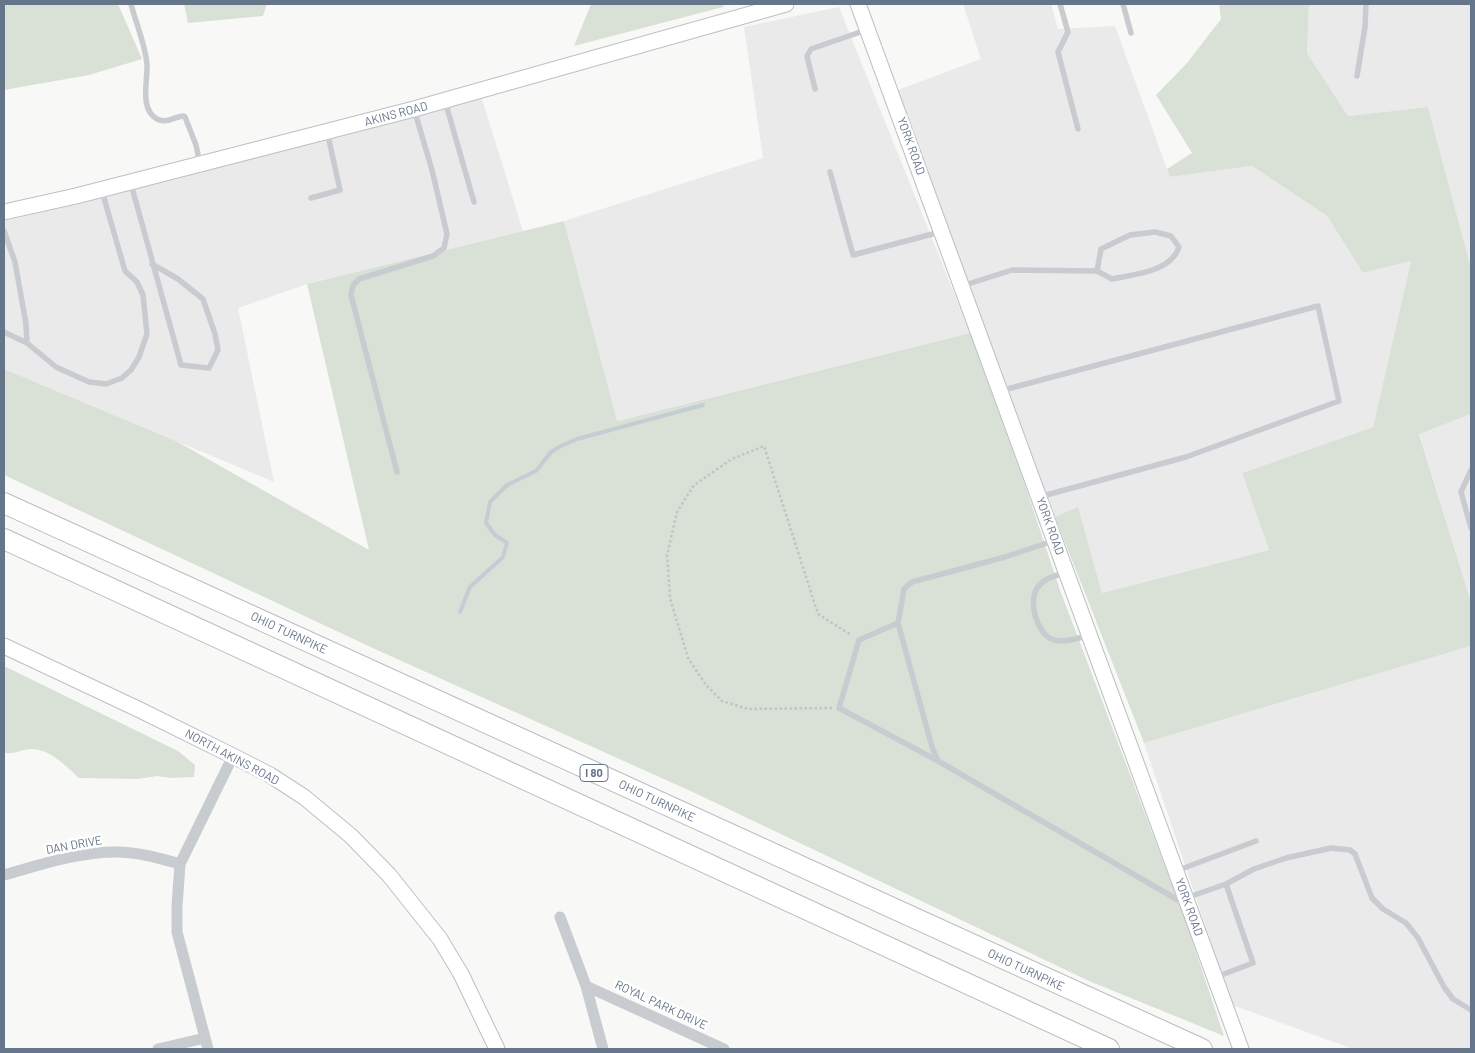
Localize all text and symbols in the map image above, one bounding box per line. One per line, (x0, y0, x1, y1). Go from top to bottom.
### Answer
street label: AKINS ROAD (363, 99, 429, 129)
street label: YORK ROAD (894, 115, 928, 177)
street label: YORK ROAD (1033, 495, 1067, 557)
street label: OHIO TURNPIKE (248, 609, 330, 657)
street label: NORTH AKINS ROAD (182, 726, 282, 788)
road number: I 80 (580, 764, 608, 781)
street label: OHIO TURNPIKE (616, 777, 698, 825)
street label: DAN DRIVE (45, 833, 103, 857)
street label: YORK ROAD (1172, 876, 1206, 938)
street label: OHIO TURNPIKE (985, 946, 1067, 994)
street label: ROYAL PARK DRIVE (613, 977, 709, 1033)

